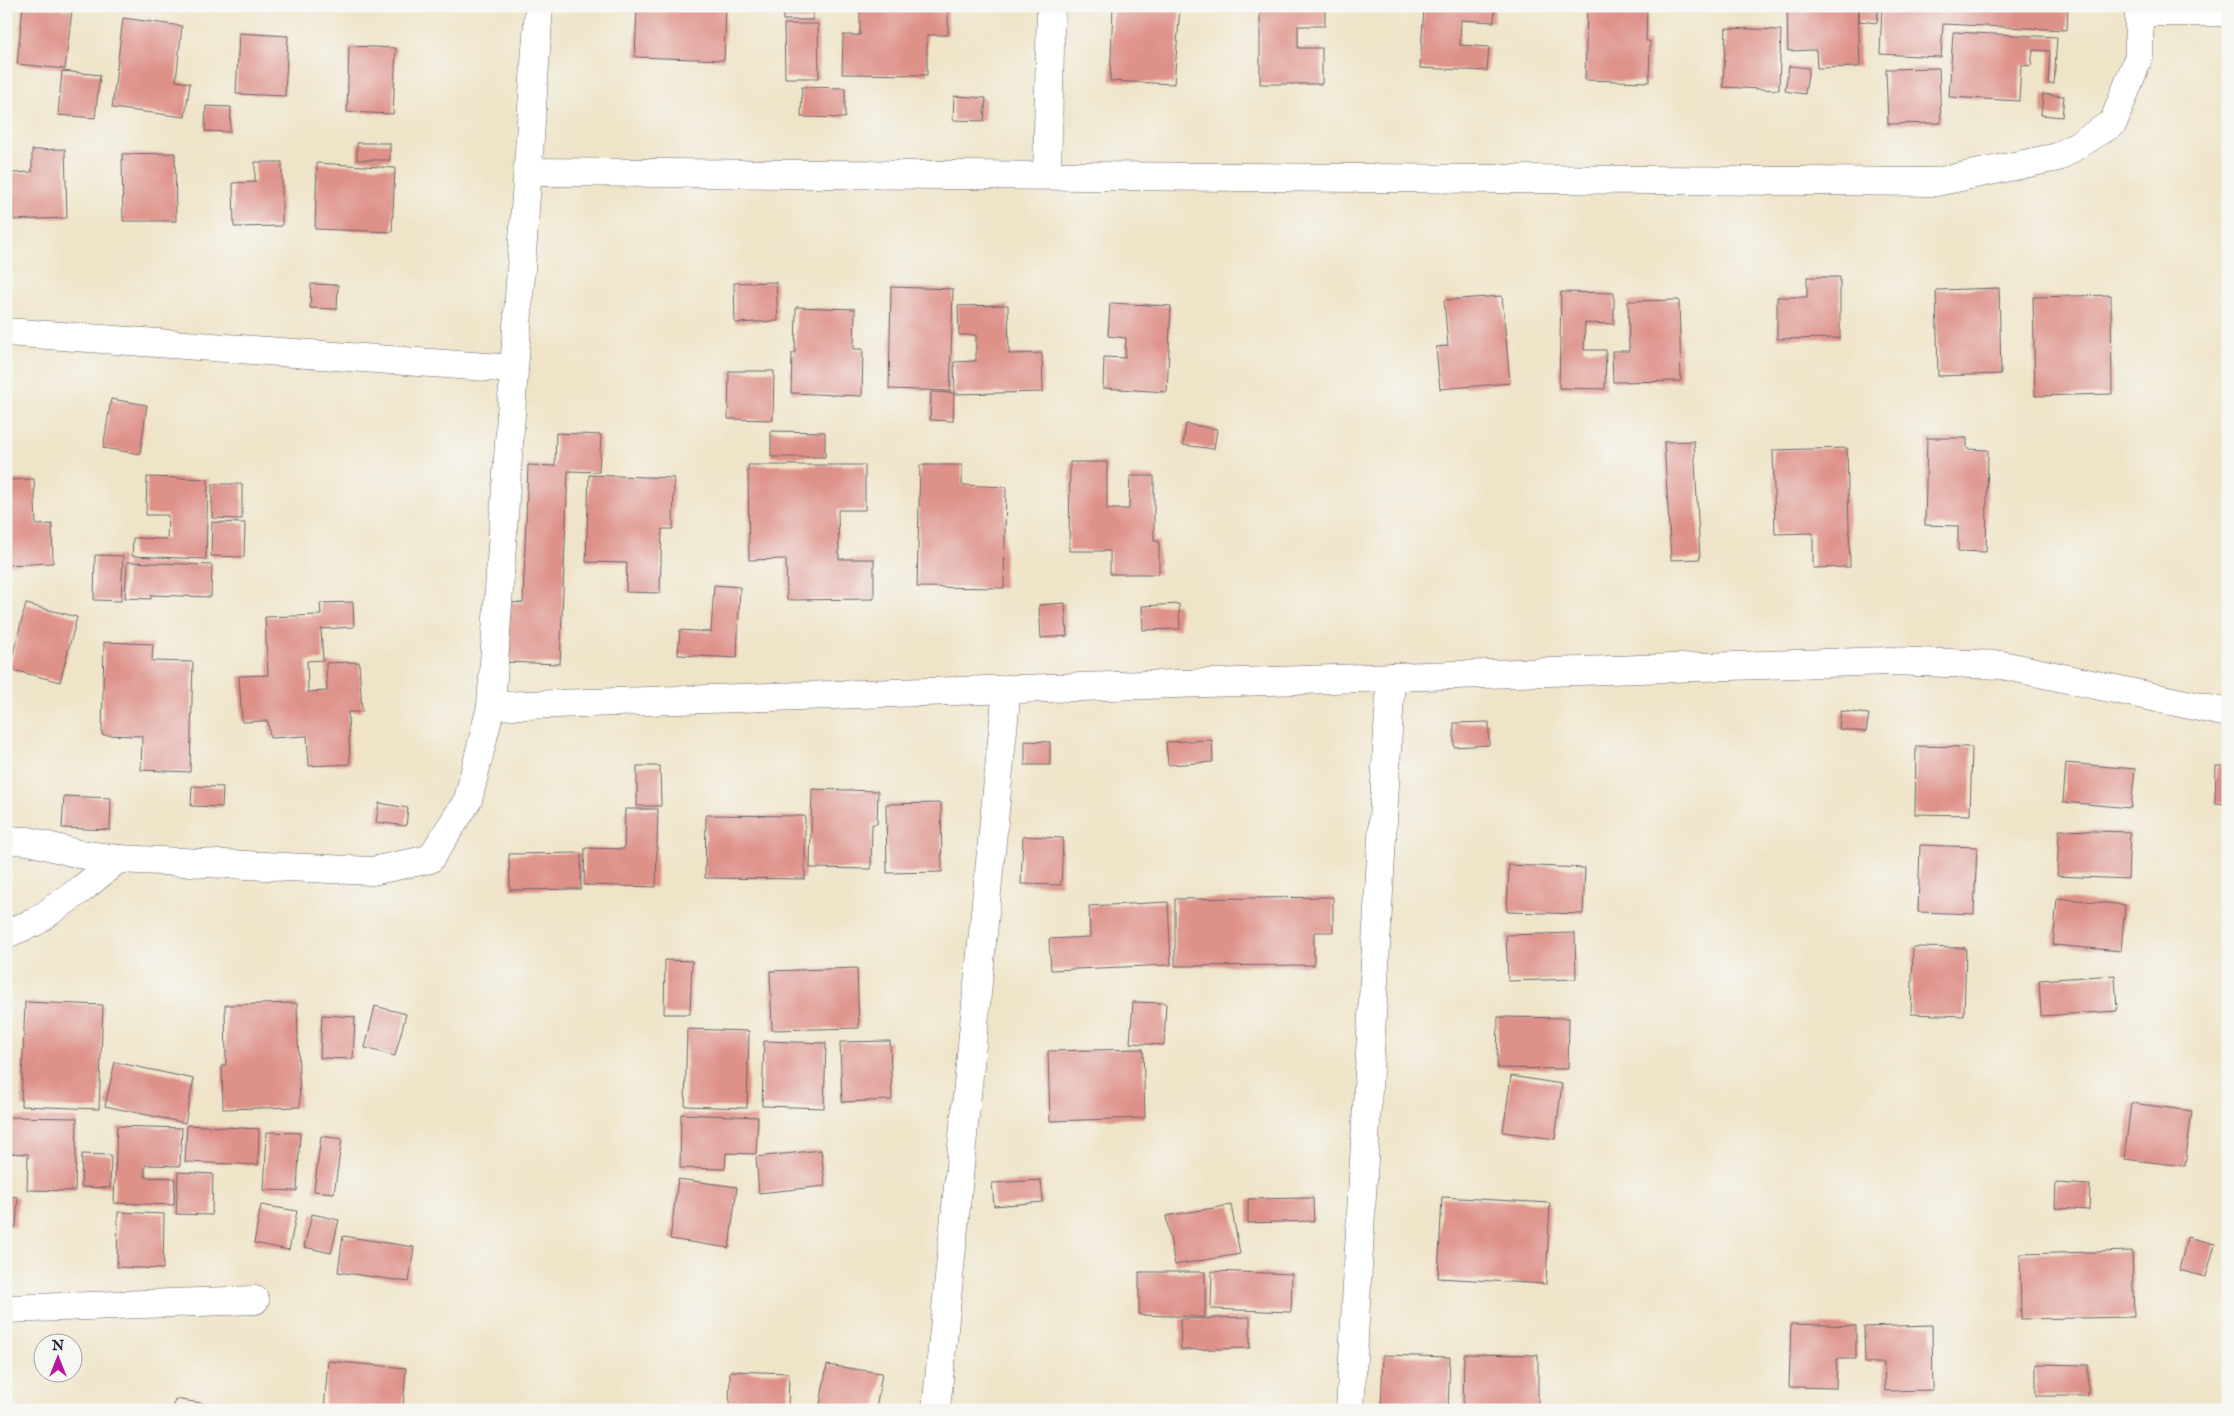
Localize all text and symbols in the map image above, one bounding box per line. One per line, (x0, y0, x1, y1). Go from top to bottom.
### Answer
north arrow (32, 1334, 82, 1384)
text: N (51, 1337, 64, 1355)

